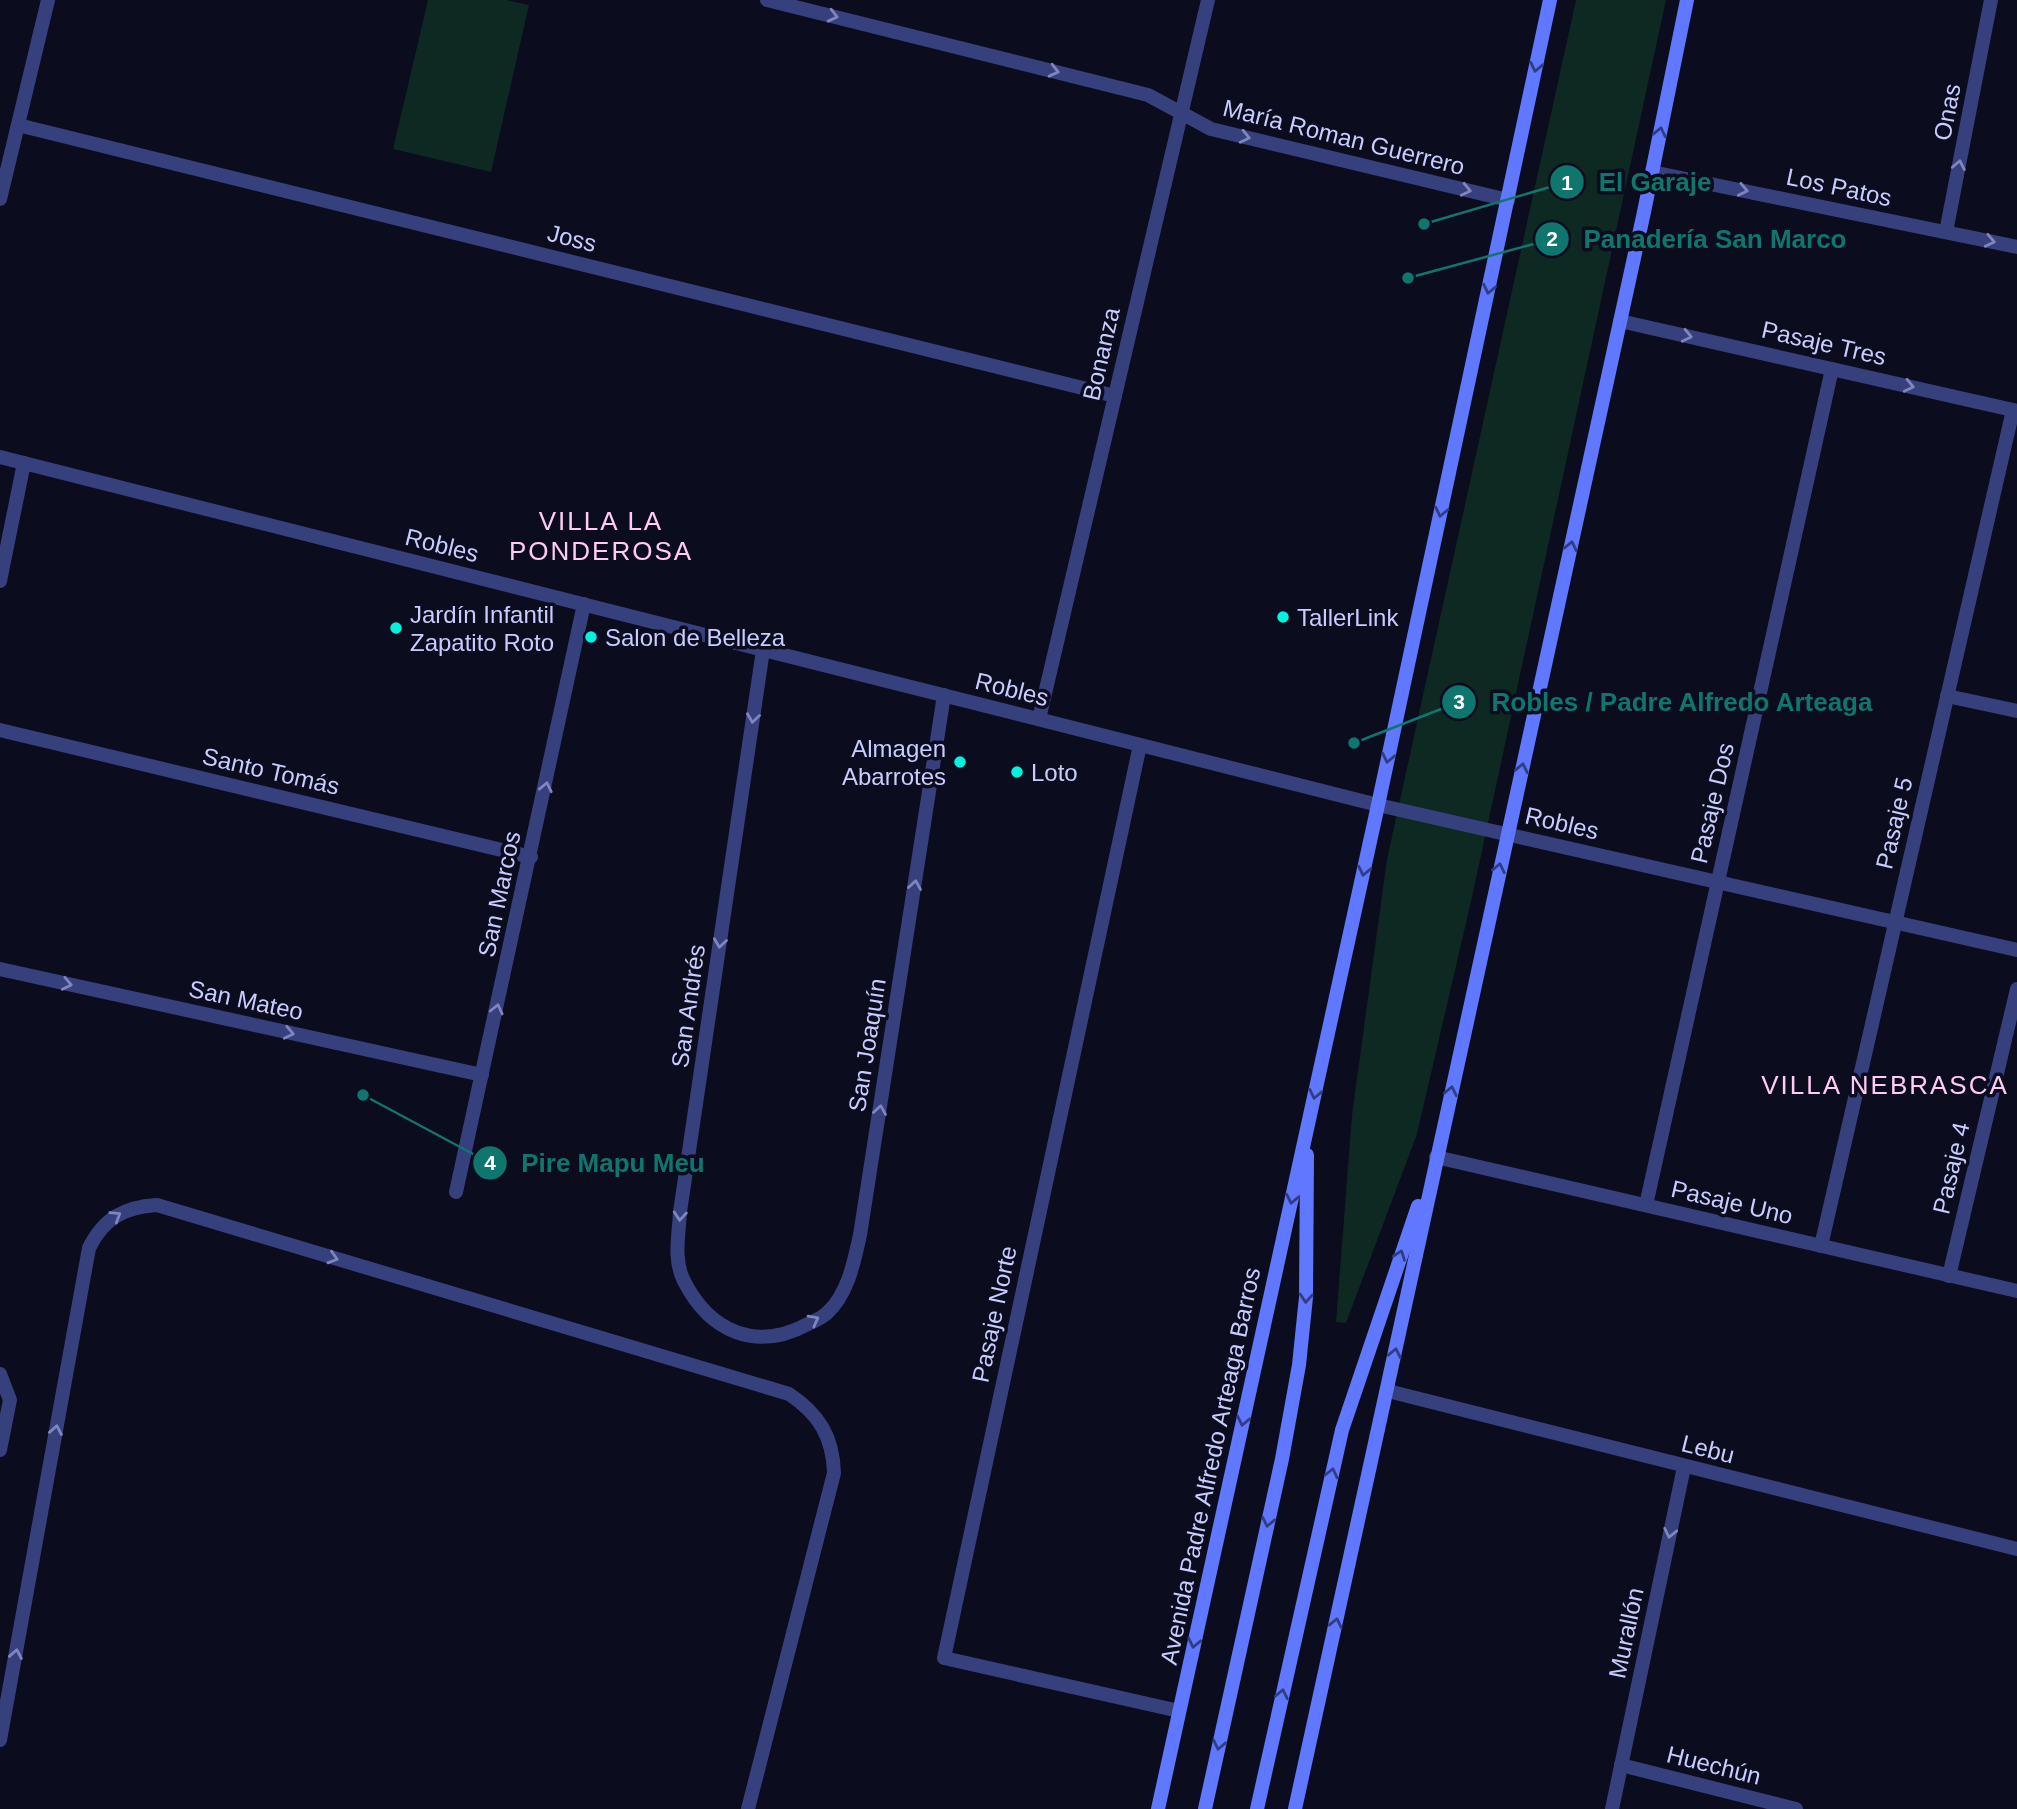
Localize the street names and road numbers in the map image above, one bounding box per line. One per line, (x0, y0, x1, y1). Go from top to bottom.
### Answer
street label: Onas (1928, 81, 1966, 143)
street label: María Roman Guerrero (1220, 94, 1468, 180)
street label: Los Patos (1784, 163, 1894, 211)
street label: Joss (545, 219, 599, 257)
street label: Bonanza (1077, 304, 1125, 403)
street label: Pasaje Tres (1759, 316, 1889, 370)
street label: Robles (402, 523, 482, 567)
street label: Robles (972, 667, 1052, 711)
street label: Pasaje Dos (1685, 740, 1739, 866)
street label: Santo Tomás (200, 742, 342, 800)
street label: Pasaje 5 (1870, 774, 1918, 872)
street label: Robles (1523, 801, 1601, 845)
street label: San Marcos (472, 829, 526, 959)
street label: San Andrés (666, 943, 710, 1069)
street label: San Mateo (186, 975, 306, 1025)
street label: San Joaquín (843, 976, 891, 1114)
street label: Pasaje 4 (1927, 1119, 1975, 1217)
street label: Pasaje Uno (1669, 1175, 1795, 1229)
street label: Pasaje Norte (966, 1243, 1022, 1385)
street label: Avenida Padre Alfredo Arteaga Barros (1155, 1265, 1265, 1667)
street label: Lebu (1679, 1429, 1737, 1469)
street label: Murallón (1603, 1585, 1649, 1681)
street label: Huechún (1664, 1740, 1764, 1790)

